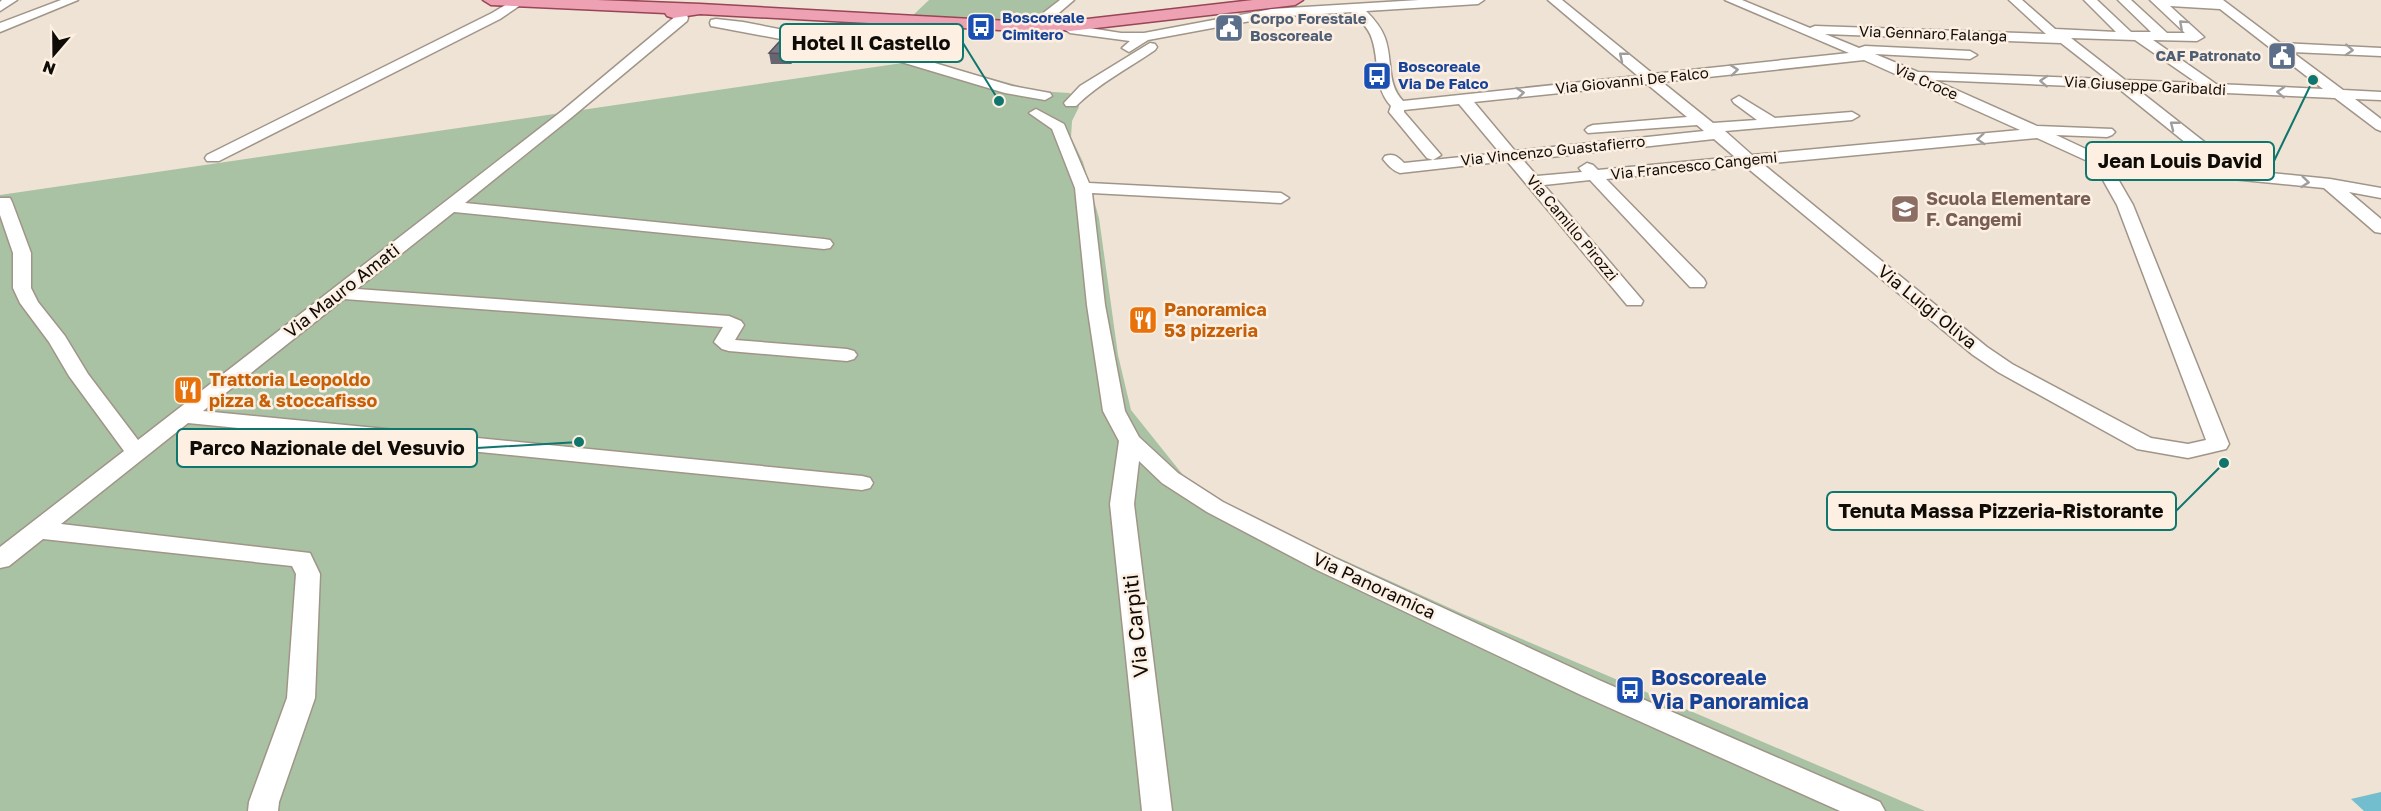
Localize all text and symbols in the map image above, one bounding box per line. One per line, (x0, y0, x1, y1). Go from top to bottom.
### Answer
place label: Boscoreale Cimitero (1002, 8, 1085, 43)
place label: Corpo Forestale Boscoreale (1250, 9, 1367, 44)
bus stop icon: Boscoreale Cimitero (965, 11, 997, 43)
public building icon: Corpo Forestale Boscoreale (1213, 12, 1245, 44)
one-way arrow (2179, 20, 2189, 31)
street label: Via Gennaro Falanga (1859, 21, 2007, 45)
north arrow (24, 24, 84, 84)
callout: Hotel Il Castello (780, 24, 963, 62)
text: Hotel Il Castello (791, 30, 951, 54)
public building icon: CAF Patronato (2266, 40, 2298, 72)
one-way arrow (2345, 44, 2354, 57)
place label: CAF Patronato (2155, 46, 2261, 64)
one-way arrow (1619, 52, 1630, 63)
text: N (40, 57, 58, 80)
place label: Boscoreale Via De Falco (1398, 57, 1488, 92)
street label: Via Croce (1892, 59, 1961, 103)
bus stop icon: Boscoreale Via De Falco (1361, 60, 1393, 92)
street label: Via Giovanni De Falco (1554, 63, 1709, 97)
one-way arrow (1730, 64, 1739, 77)
street label: Via Giuseppe Garibaldi (2064, 72, 2226, 98)
one-way arrow (2039, 75, 2048, 88)
one-way arrow (2276, 85, 2285, 98)
one-way arrow (1515, 87, 1524, 100)
one-way arrow (2170, 122, 2181, 133)
street label: Via Vincenzo Guastafierro (1460, 131, 1646, 169)
one-way arrow (1976, 132, 1985, 145)
callout: Jean Louis David (2086, 142, 2274, 180)
street label: Via Francesco Cangemi (1610, 147, 1778, 183)
text: Jean Louis David (2098, 148, 2262, 172)
street label: Via Camillo Pirozzi (1523, 171, 1622, 284)
one-way arrow (2300, 175, 2309, 188)
place label: Scuola Elementare F. Cangemi (1926, 187, 2091, 230)
school or university icon: Scuola Elementare F. Cangemi (1889, 193, 1921, 225)
street label: Via Mauro Amati (279, 238, 403, 342)
street label: Via Luigi Oliva (1874, 260, 1982, 353)
place label: Panoramica 53 pizzeria (1164, 298, 1267, 341)
restaurant icon: Panoramica 53 pizzeria (1127, 304, 1159, 336)
place label: Trattoria Leopoldo pizza & stoccafisso (209, 368, 378, 411)
restaurant icon: Trattoria Leopoldo pizza & stoccafisso (172, 374, 204, 406)
callout: Parco Nazionale del Vesuvio (177, 429, 477, 467)
text: Parco Nazionale del Vesuvio (189, 435, 465, 459)
callout: Tenuta Massa Pizzeria-Ristorante (1827, 492, 2176, 530)
text: Tenuta Massa Pizzeria-Ristorante (1838, 498, 2164, 522)
street label: Via Panoramica (1310, 547, 1439, 623)
street label: Via Carpiti (1117, 573, 1153, 679)
place label: Boscoreale Via Panoramica (1651, 664, 1809, 714)
bus stop icon: Boscoreale Via Panoramica (1614, 674, 1646, 706)

